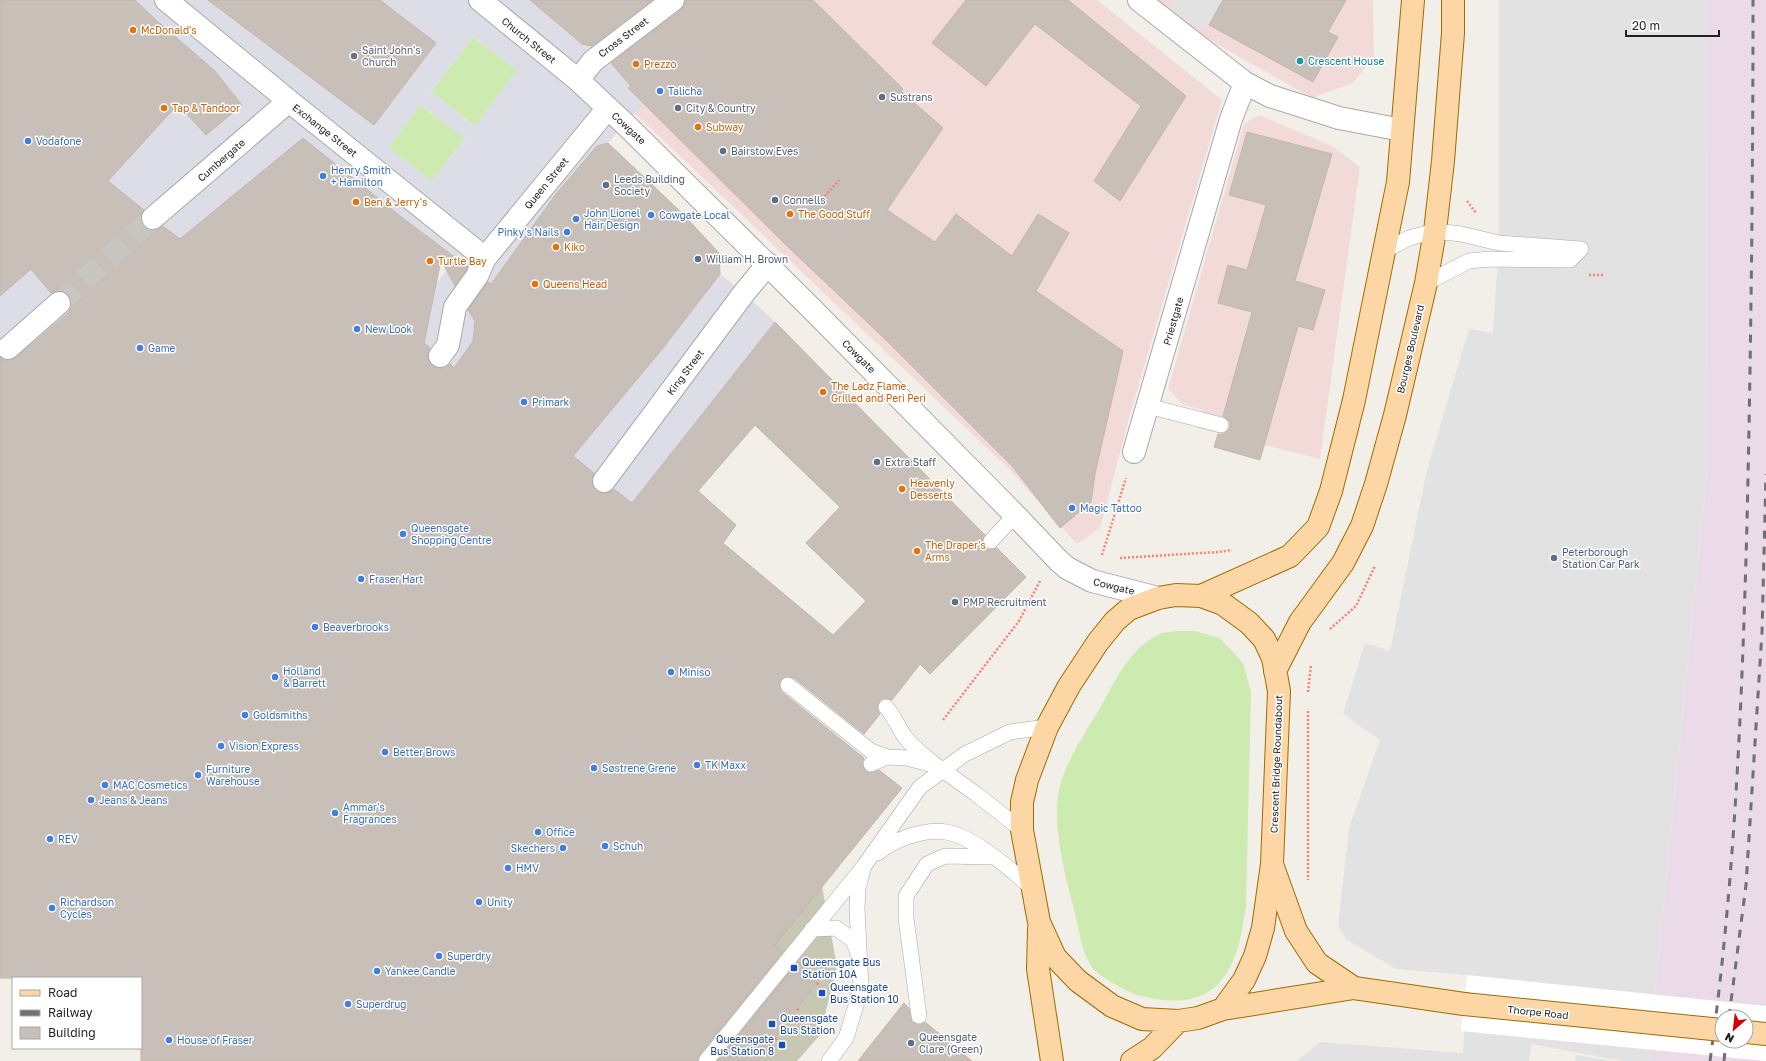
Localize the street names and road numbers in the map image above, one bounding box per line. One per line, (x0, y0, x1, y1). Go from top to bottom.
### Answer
street label: Church Street (499, 14, 559, 66)
street label: Cross Street (596, 14, 650, 60)
street label: Exchange Street (290, 101, 360, 159)
street label: Cowgate (609, 109, 649, 147)
street label: Cumbergate (195, 136, 247, 184)
street label: Queen Street (521, 155, 571, 211)
street label: Priestgate (1160, 295, 1186, 347)
street label: Bourges Boulevard (1394, 303, 1426, 395)
street label: Cowgate (840, 337, 878, 375)
street label: King Street (664, 347, 706, 397)
street label: Cowgate (1092, 575, 1136, 597)
street label: Crescent Bridge Roundabout (1268, 695, 1284, 833)
street label: Thorpe Road (1507, 1003, 1569, 1021)

